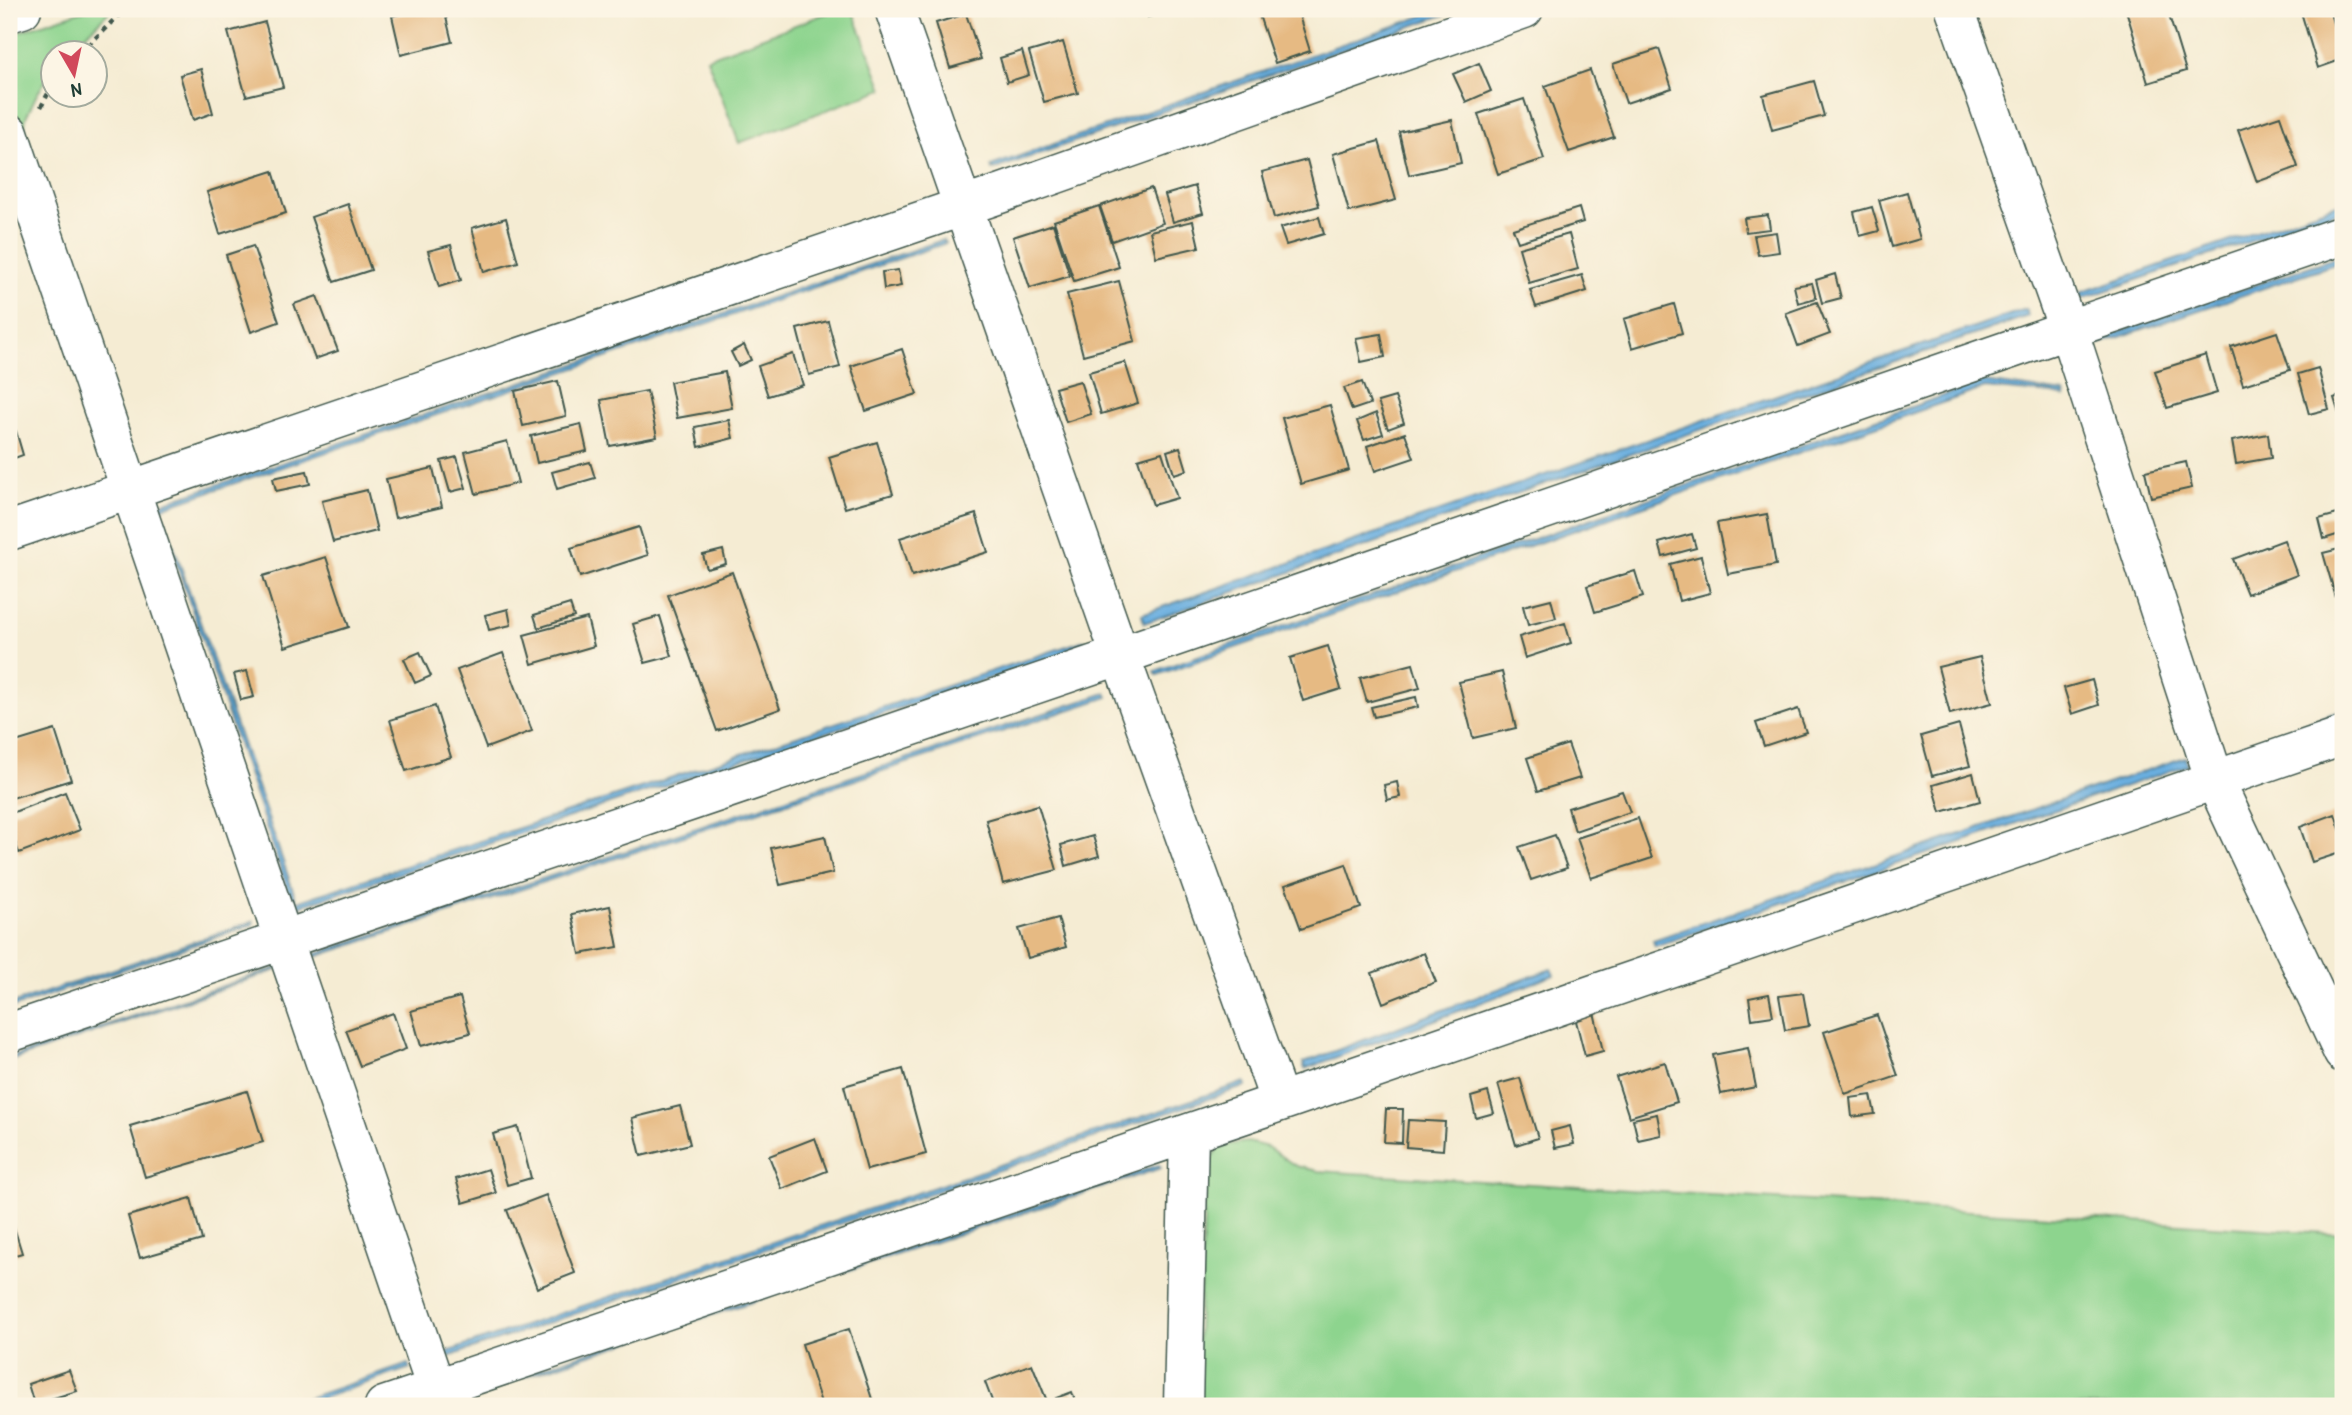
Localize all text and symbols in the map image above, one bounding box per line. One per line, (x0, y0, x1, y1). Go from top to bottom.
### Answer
north arrow (38, 38, 108, 108)
text: N (70, 77, 84, 104)

